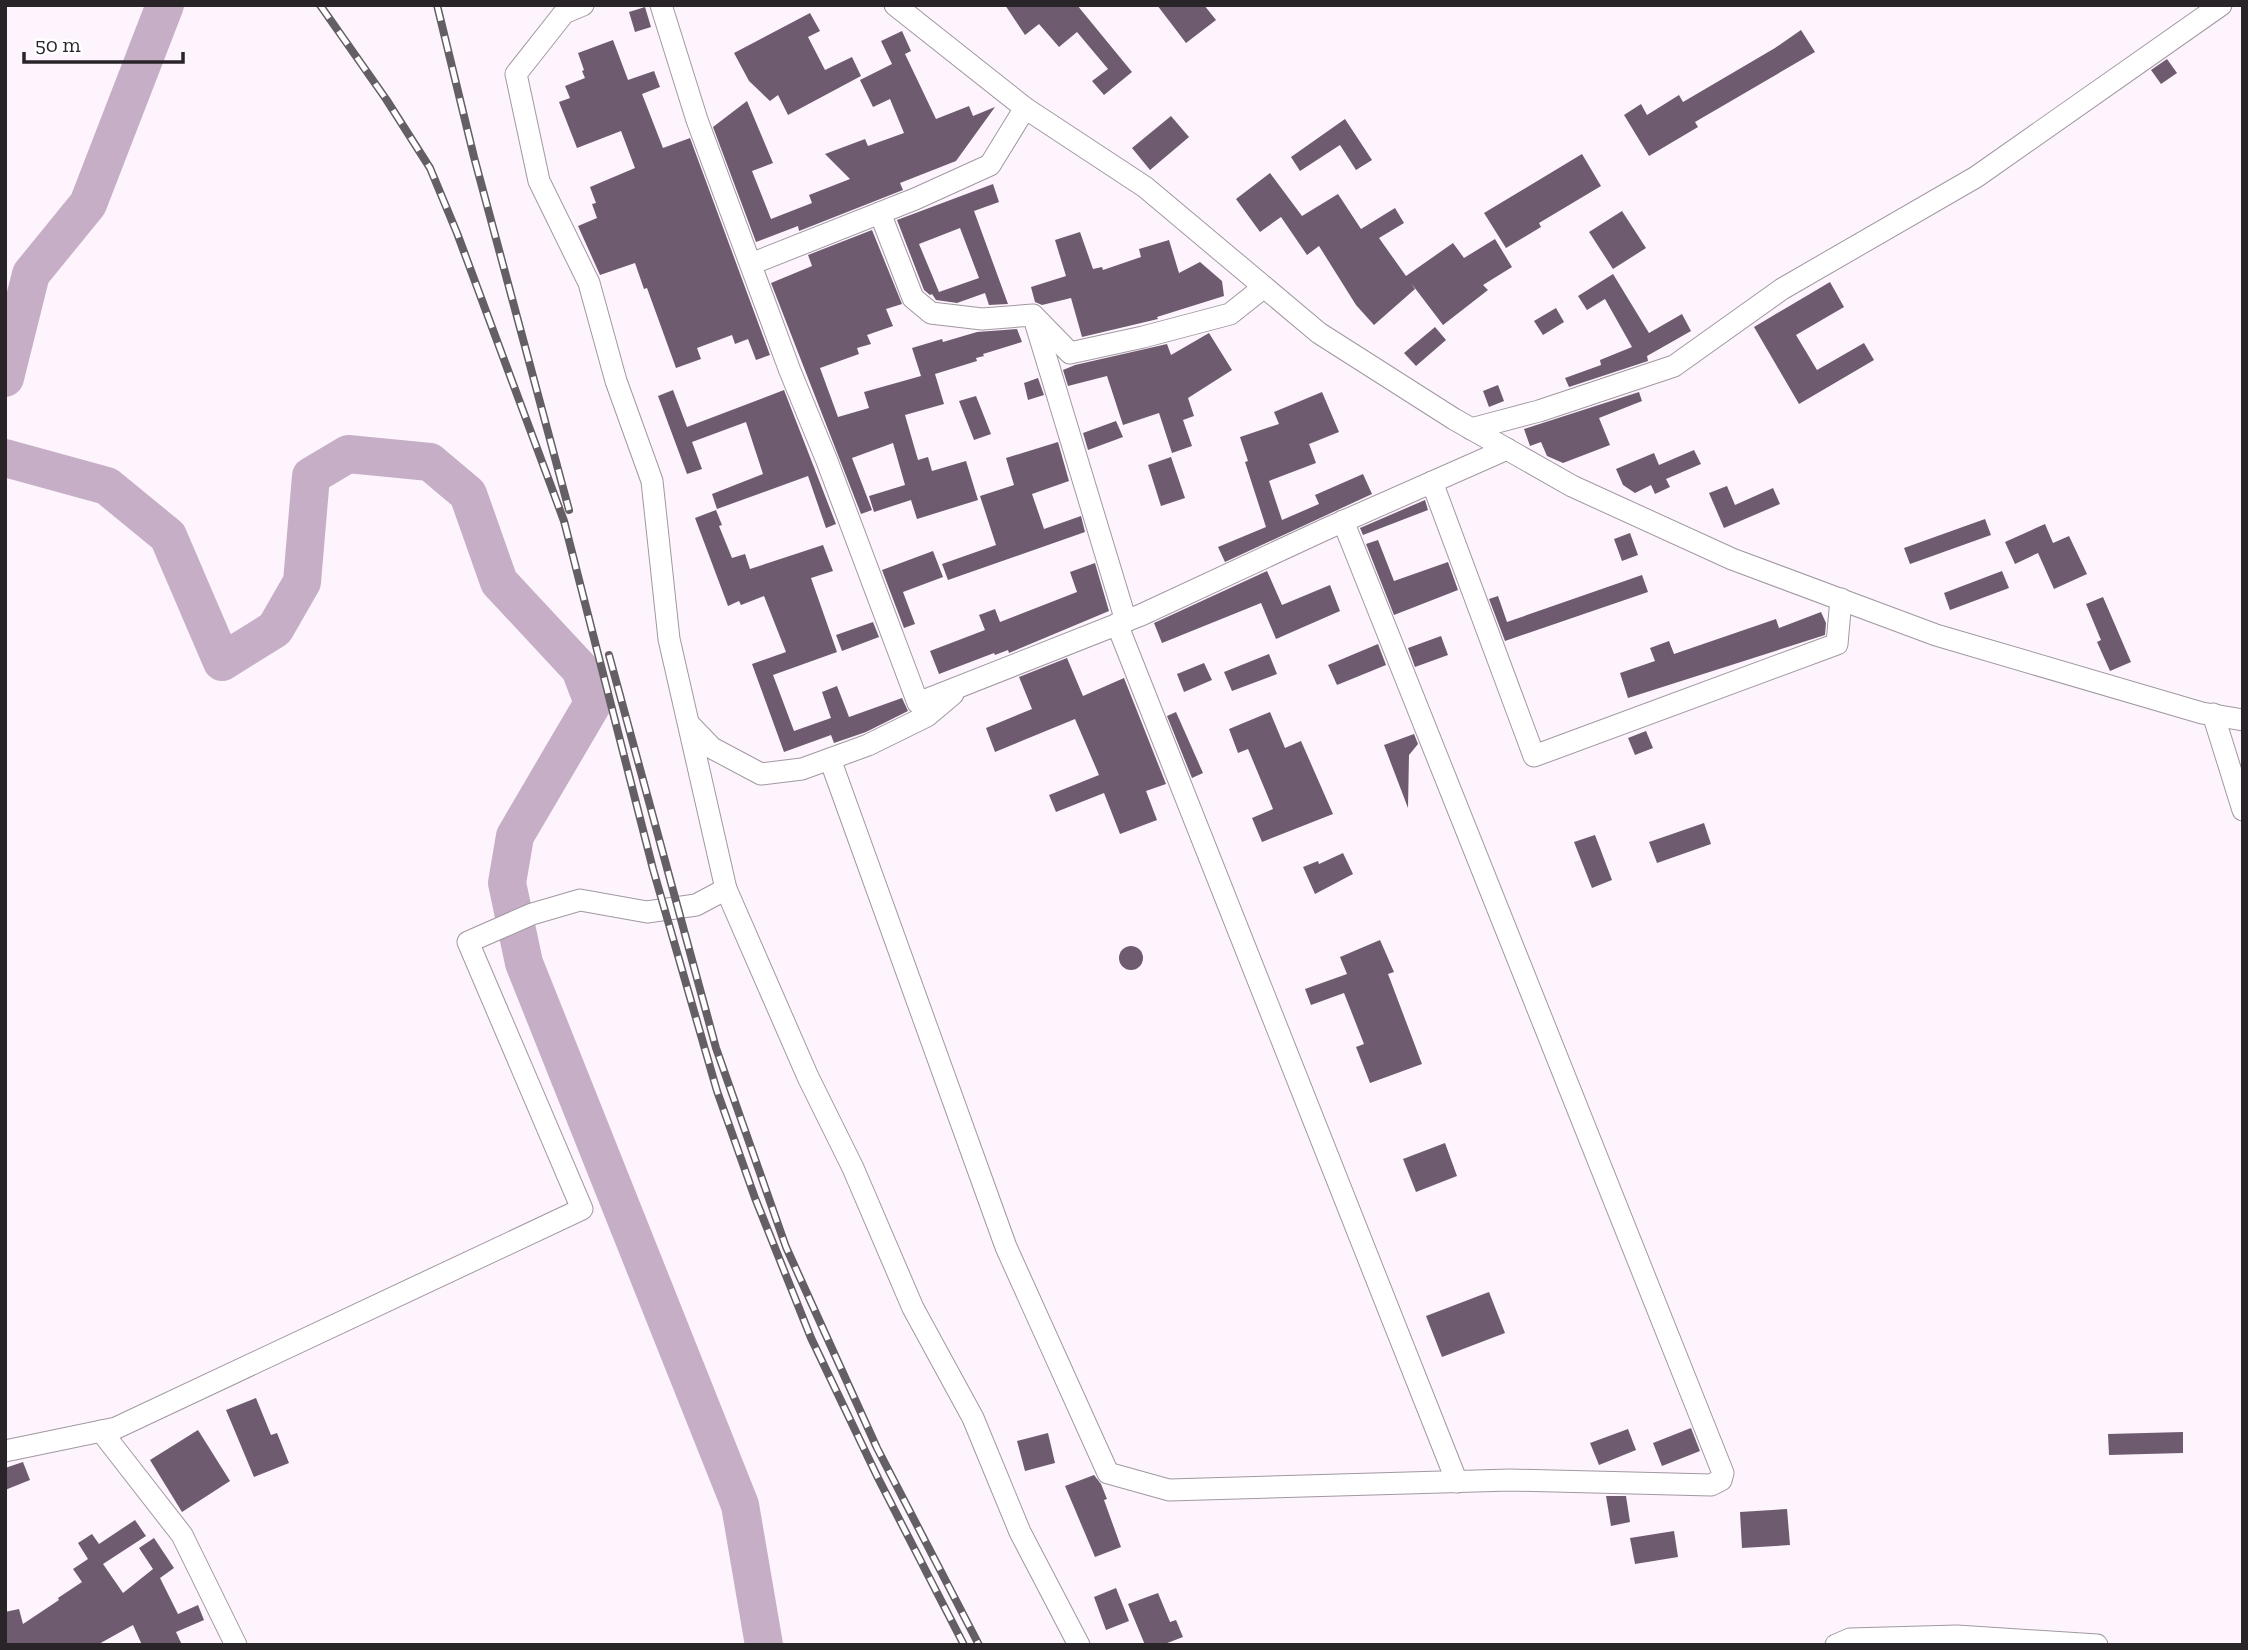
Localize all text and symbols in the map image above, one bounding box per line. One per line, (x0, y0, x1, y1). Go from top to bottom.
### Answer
scale bar (24, 21, 184, 65)
text: 50 m (35, 32, 81, 57)

